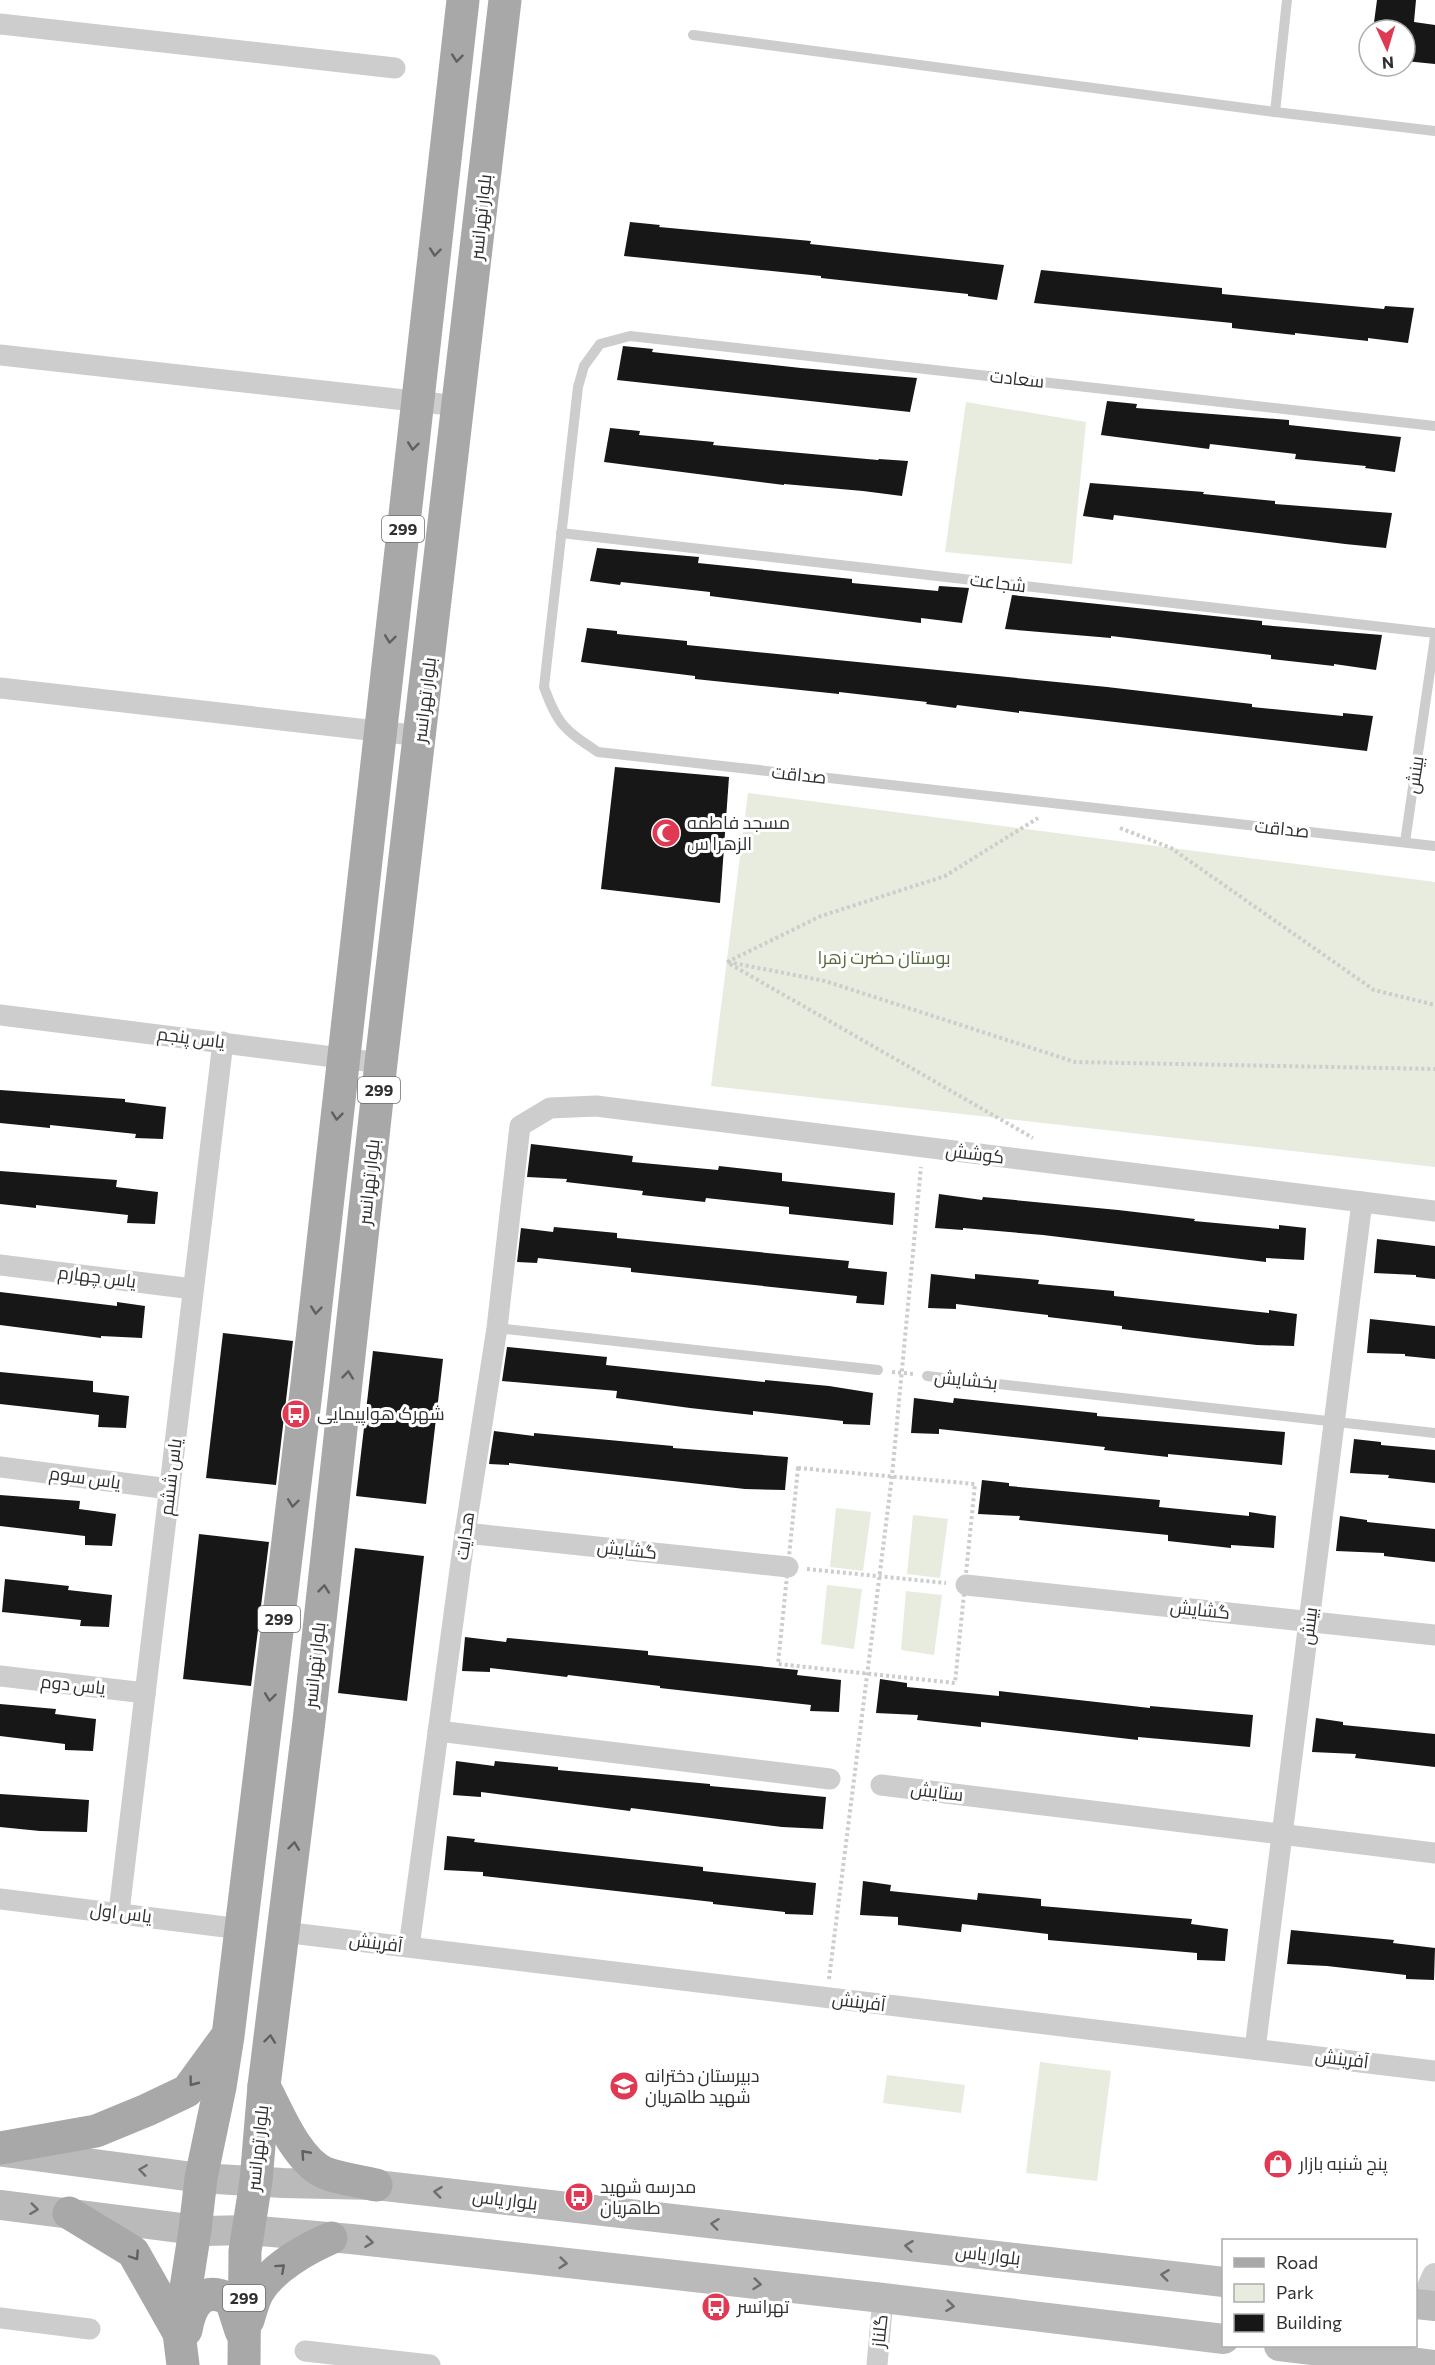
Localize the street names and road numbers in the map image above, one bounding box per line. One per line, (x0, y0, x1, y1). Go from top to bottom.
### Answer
street label: بلوار تهرانسر (464, 173, 496, 262)
street label: سعادت (989, 364, 1045, 392)
road number: 299 (382, 516, 424, 542)
street label: شجاعت (969, 568, 1027, 596)
street label: بلوار تهرانسر (408, 656, 441, 745)
street label: بینش (1400, 755, 1429, 795)
street label: صداقت (771, 760, 828, 788)
street label: صداقت (1254, 814, 1311, 842)
street label: یاس پنجم (156, 1022, 226, 1054)
road number: 299 (358, 1077, 400, 1103)
street label: بلوار تهرانسر (352, 1138, 384, 1227)
street label: کوشش (944, 1138, 1006, 1169)
street label: یاس چهارم (57, 1260, 138, 1294)
street label: بخشایش (933, 1365, 999, 1394)
street label: یاس ششم (154, 1437, 188, 1517)
street label: یاس سوم (48, 1461, 122, 1495)
street label: هدایت (450, 1510, 478, 1561)
street label: گشایش (596, 1535, 658, 1564)
street label: گشایش (1169, 1595, 1231, 1624)
road number: 299 (258, 1606, 300, 1632)
street label: بینش (1295, 1606, 1322, 1646)
street label: بلوار تهرانسر (298, 1621, 330, 1710)
street label: یاس دوم (39, 1670, 107, 1700)
street label: ستایش (909, 1777, 965, 1806)
street label: یاس اول (89, 1897, 153, 1928)
street label: آفرینش (348, 1928, 404, 1957)
street label: آفرینش (831, 1987, 887, 2016)
street label: آفرینش (1314, 2044, 1370, 2073)
street label: بلوار تهرانسر (241, 2104, 273, 2193)
street label: بلوار یاس (471, 2184, 539, 2215)
street label: بلوار یاس (954, 2239, 1022, 2270)
road number: 299 (223, 2285, 265, 2311)
street label: گلناز (866, 2313, 893, 2350)

